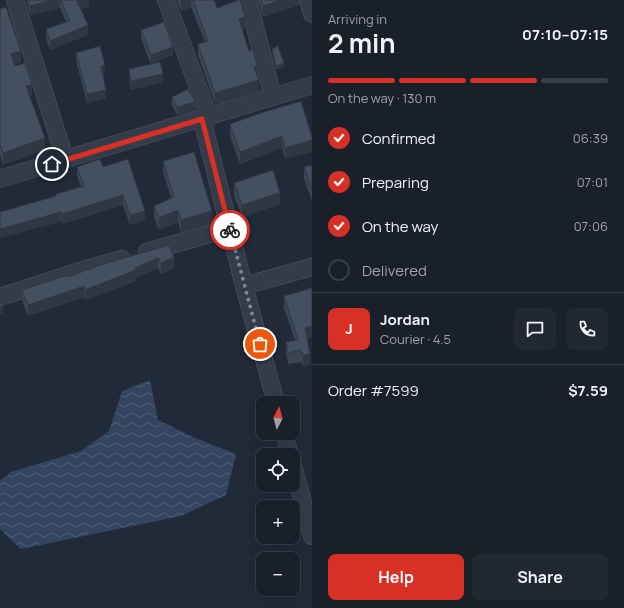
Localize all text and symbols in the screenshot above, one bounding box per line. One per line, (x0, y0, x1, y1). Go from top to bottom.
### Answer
text: Arriving in (328, 10, 387, 28)
text: 07:10–07:15 (522, 24, 608, 45)
text: 2 min (328, 25, 396, 61)
text: On the way · 130 m (328, 89, 436, 107)
icon: check (328, 127, 350, 149)
text: Confirmed (362, 128, 435, 149)
text: 06:39 (573, 129, 608, 147)
pin (35, 147, 69, 181)
icon: home (41, 153, 63, 175)
icon: check (328, 171, 350, 193)
text: Preparing (362, 172, 429, 193)
text: 07:01 (577, 173, 608, 191)
courier (210, 210, 250, 250)
icon: check (328, 215, 350, 237)
text: On the way (362, 216, 438, 237)
text: 07:06 (574, 217, 608, 235)
icon: bike (219, 219, 241, 241)
text: Delivered (362, 260, 427, 281)
button: chat (514, 308, 556, 350)
button: phone (566, 308, 608, 350)
text: Jordan (380, 309, 430, 330)
text: J (345, 318, 353, 339)
pin (243, 327, 277, 361)
text: Courier · 4.5 (380, 330, 451, 348)
icon: bag (249, 333, 271, 355)
text: Order #7599 (328, 380, 419, 401)
text: $7.59 (568, 380, 608, 401)
north arrow (256, 396, 300, 440)
map controls (256, 396, 300, 596)
button: locate (256, 448, 300, 492)
button: + (256, 500, 300, 544)
button: − (256, 552, 300, 596)
button: Help (328, 554, 464, 600)
button: Share (472, 554, 608, 600)

